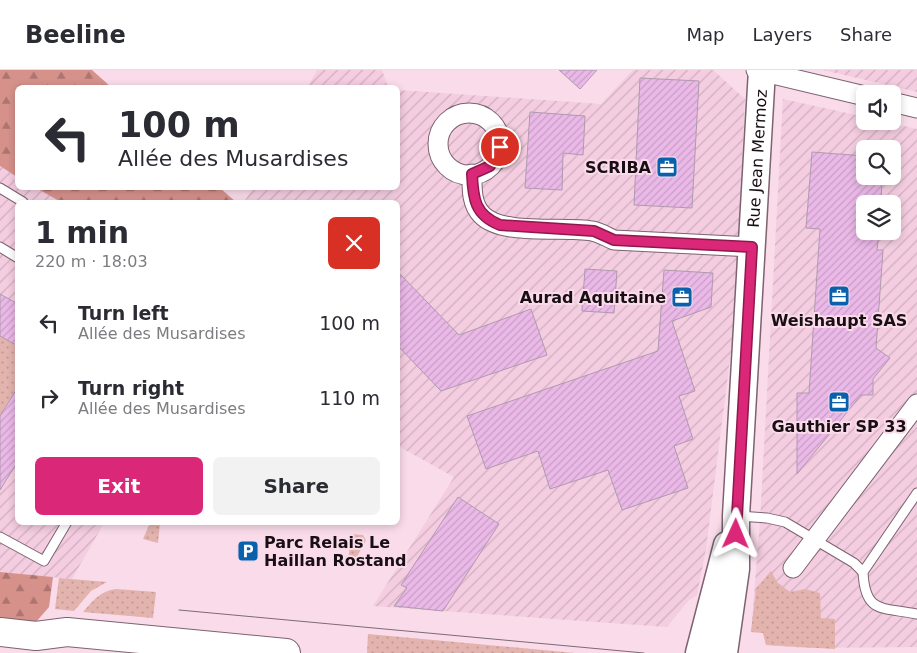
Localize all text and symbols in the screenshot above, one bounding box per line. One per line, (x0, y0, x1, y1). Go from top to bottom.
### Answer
text: Beeline (25, 21, 126, 49)
text: Map (686, 24, 724, 45)
text: Layers (752, 24, 812, 45)
text: Share (840, 24, 892, 45)
map controls (856, 85, 901, 240)
button: sound (856, 85, 901, 130)
street label: Rue Jean Mermoz (743, 89, 770, 228)
icon: left (35, 105, 100, 170)
text: 100 m (118, 105, 240, 145)
pin (479, 126, 521, 168)
icon: arrive (486, 133, 514, 161)
button: search (856, 140, 901, 185)
text: Allée des Musardises (118, 146, 348, 171)
office icon: SCRIBA (655, 155, 679, 179)
place label: SCRIBA (585, 158, 652, 177)
button: layers (856, 195, 901, 240)
text: 1 min (35, 215, 129, 250)
button: close (328, 217, 380, 269)
text: 220 m · 18:03 (35, 252, 148, 271)
office icon: Weishaupt SAS (827, 284, 851, 308)
office icon: Aurad Aquitaine (670, 285, 694, 309)
place label: Aurad Aquitaine (520, 288, 666, 307)
text: Turn left (78, 302, 169, 324)
icon: left (35, 309, 63, 337)
place label: Weishaupt SAS (771, 311, 907, 330)
text: 100 m (319, 312, 380, 334)
text: Allée des Musardises (78, 324, 246, 343)
text: Turn right (78, 377, 184, 399)
icon: right (35, 384, 63, 412)
text: 110 m (319, 387, 380, 409)
office icon: Gauthier SP 33 (827, 390, 851, 414)
text: Allée des Musardises (78, 399, 246, 418)
place label: Gauthier SP 33 (771, 417, 907, 436)
button: Exit (35, 457, 203, 515)
button: Share (213, 457, 380, 515)
position arrow (709, 507, 761, 559)
place label: Parc Relais Le Haillan Rostand (264, 533, 407, 570)
parking icon: Parc Relais Le Haillan Rostand (236, 539, 260, 563)

